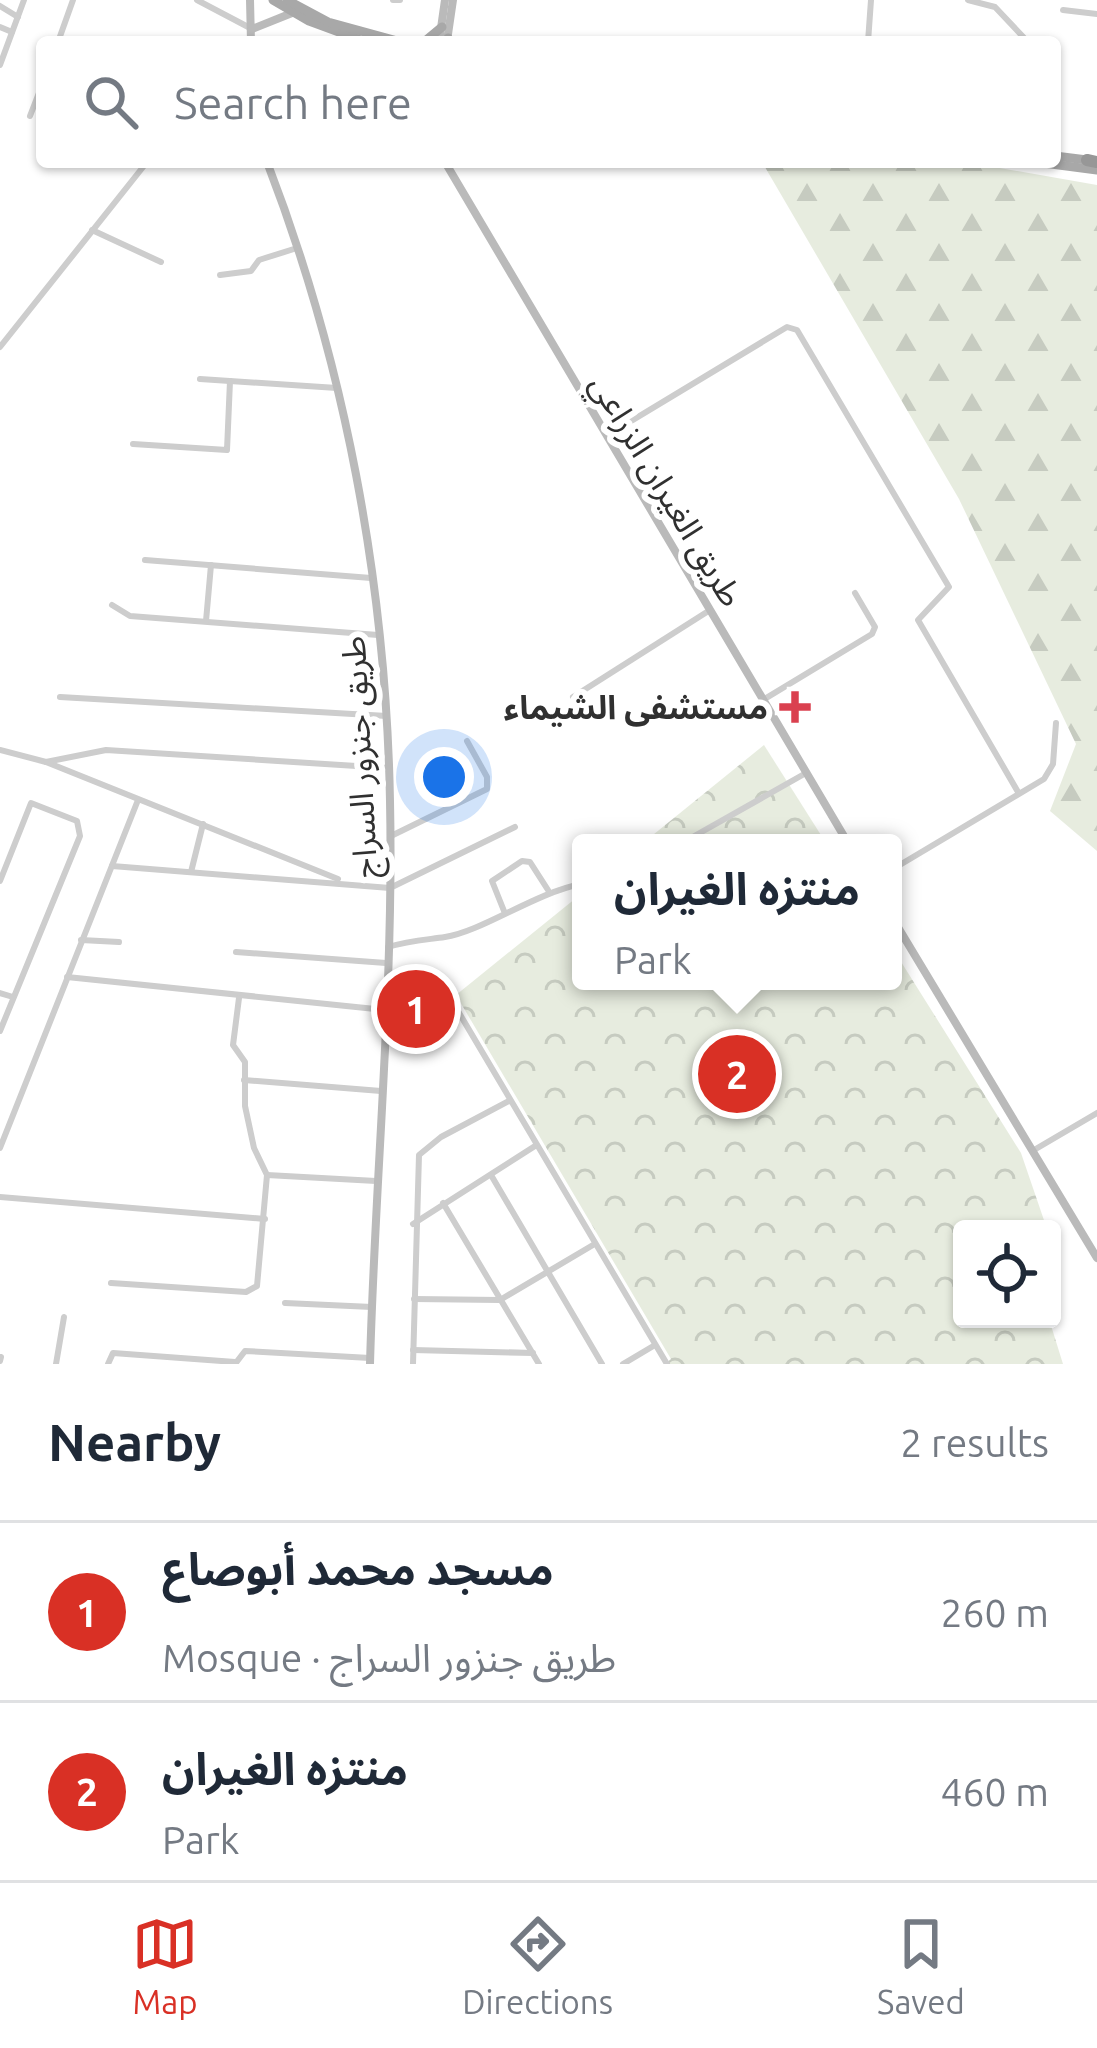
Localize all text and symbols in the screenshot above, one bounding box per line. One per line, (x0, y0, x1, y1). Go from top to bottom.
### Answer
search box (36, 36, 1061, 168)
icon: search (78, 69, 144, 135)
text: Search here (174, 77, 412, 128)
street label: طريق الغيران الزراعي (577, 367, 751, 616)
street label: طريق جنزور السراج (334, 635, 390, 879)
place label: مستشفى الشيماء (504, 688, 768, 727)
marker: مستشفى الشيماء (779, 691, 811, 723)
your location (414, 747, 474, 807)
popup (572, 834, 902, 990)
text: منتزه الغيران (614, 863, 860, 914)
text: Park (614, 938, 692, 981)
pin: 1 (377, 964, 455, 1054)
pin: 2 (698, 1029, 776, 1119)
map controls (953, 1220, 1061, 1328)
button: locate (953, 1220, 1061, 1328)
text: Nearby (48, 1413, 221, 1471)
text: 2 results (900, 1421, 1049, 1464)
text: مسجد محمد أبوصاع (162, 1543, 554, 1594)
text: 1 (76, 1591, 98, 1634)
text: 260 m (940, 1591, 1049, 1634)
text: Mosque · طريق جنزور السراج (162, 1636, 616, 1679)
text: منتزه الغيران (162, 1743, 408, 1794)
text: 2 (76, 1770, 98, 1813)
text: 460 m (940, 1770, 1049, 1813)
text: Park (162, 1818, 240, 1861)
tab: Map (132, 1911, 198, 2020)
tab: Directions (462, 1911, 613, 2020)
tab: Saved (877, 1911, 965, 2020)

